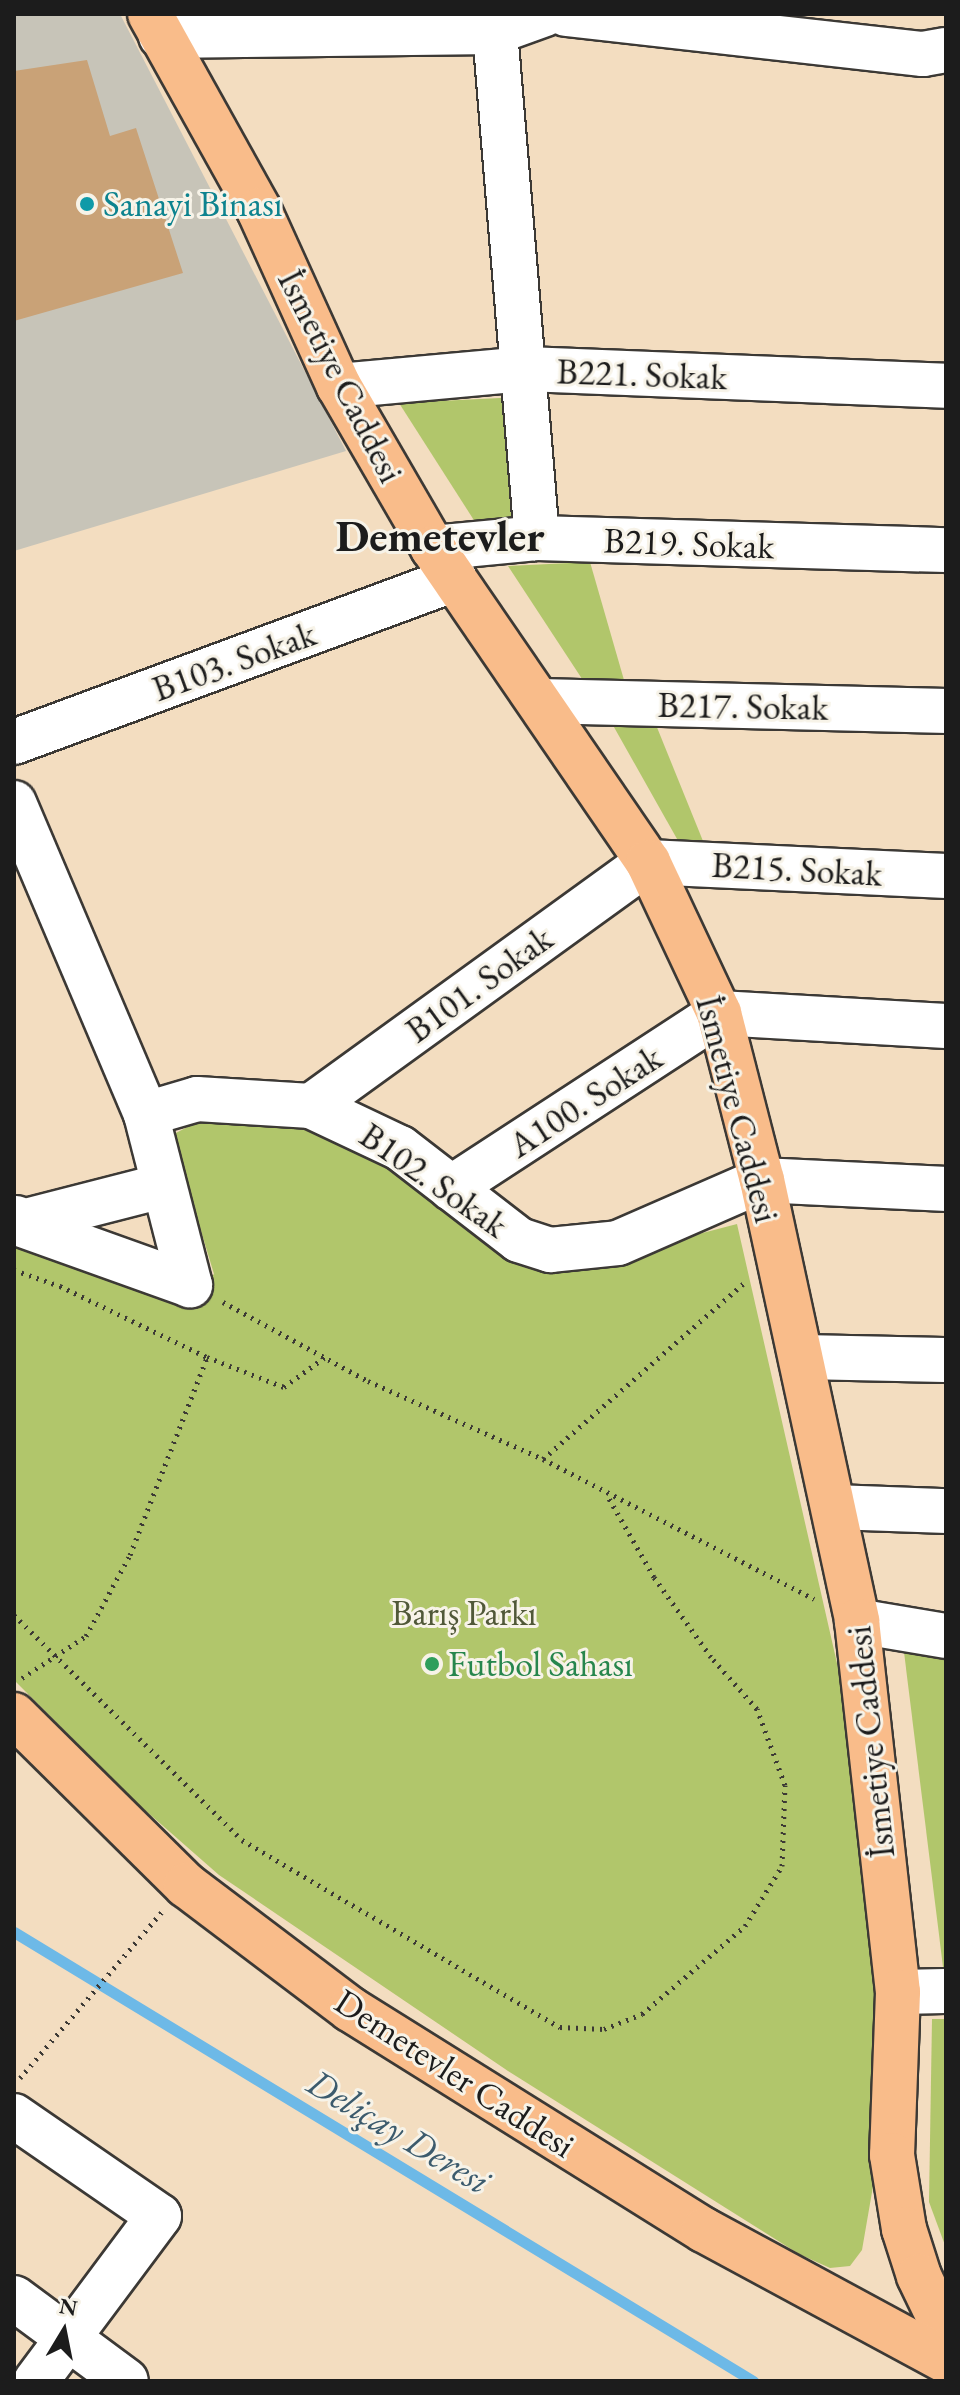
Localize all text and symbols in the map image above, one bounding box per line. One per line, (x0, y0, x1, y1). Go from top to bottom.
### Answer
place label: Sanayi Binası (103, 182, 283, 226)
marker: Sanayi Binası (78, 195, 96, 213)
street label: İsmetiye Caddesi (269, 262, 413, 490)
street label: B221. Sokak (556, 349, 728, 399)
district label: Demetevler (335, 510, 545, 562)
street label: B219. Sokak (603, 518, 775, 568)
street label: B103. Sokak (146, 612, 322, 710)
street label: B217. Sokak (657, 683, 829, 729)
street label: B215. Sokak (711, 843, 883, 895)
street label: B101. Sokak (397, 916, 561, 1052)
street label: İsmetiye Caddesi (687, 991, 789, 1227)
street label: A100. Sokak (500, 1035, 670, 1167)
street label: B102. Sokak (352, 1113, 516, 1247)
park label: Barış Parkı (391, 1591, 537, 1635)
street label: İsmetiye Caddesi (836, 1624, 904, 1860)
place label: Futbol Sahası (448, 1642, 633, 1686)
marker: Futbol Sahası (423, 1655, 441, 1673)
street label: Demetevler Caddesi (327, 1979, 583, 2167)
water label: Deliçay Deresi (299, 2059, 499, 2203)
north arrow (24, 2291, 104, 2371)
text: N (57, 2291, 80, 2323)

